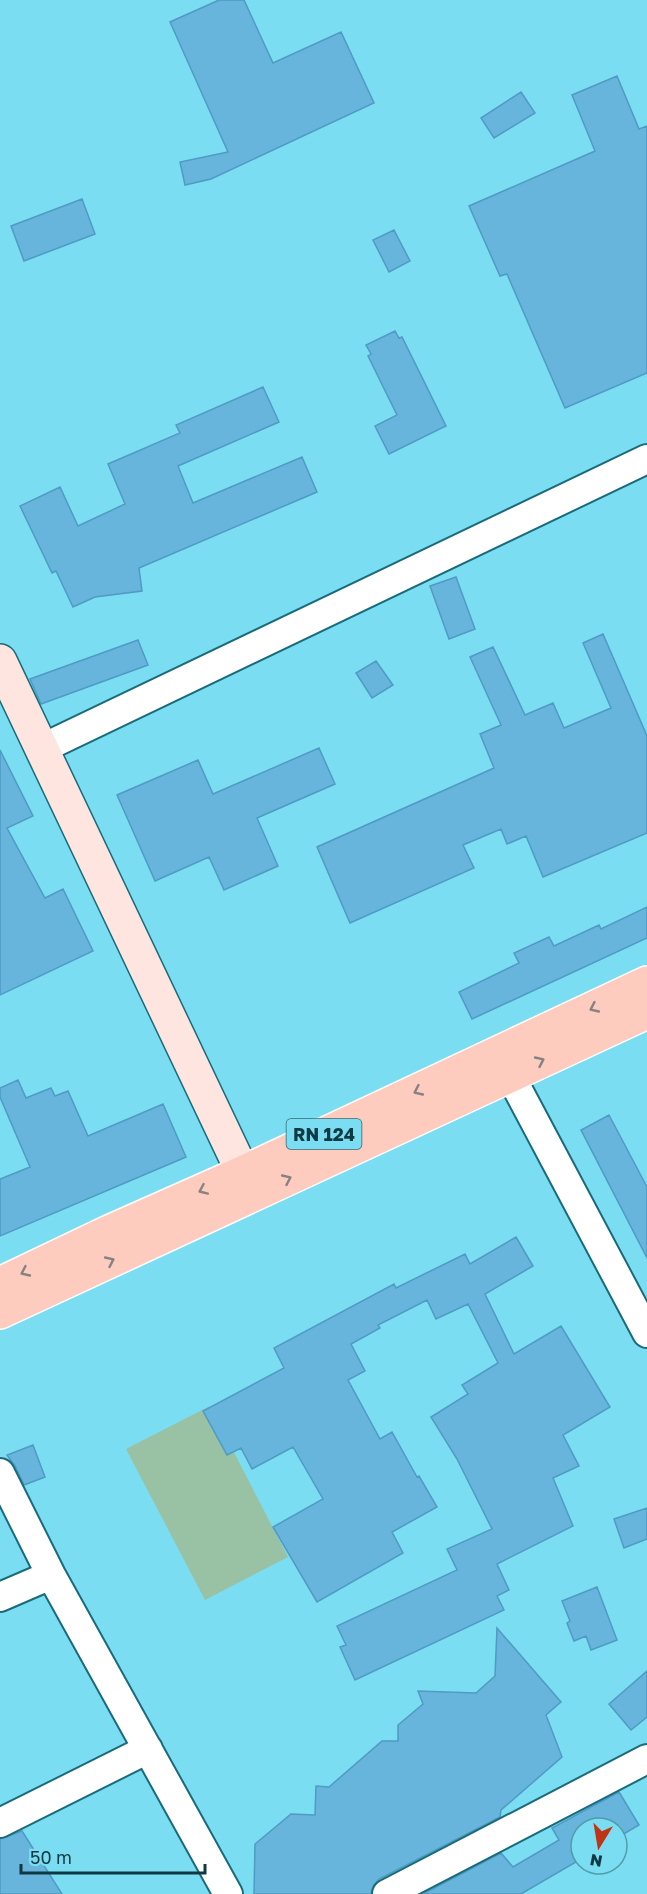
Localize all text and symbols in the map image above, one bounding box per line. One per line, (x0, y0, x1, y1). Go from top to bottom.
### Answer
one-way arrow (590, 1000, 601, 1012)
one-way arrow (534, 1057, 545, 1069)
one-way arrow (413, 1083, 424, 1095)
road number: RN 124 (286, 1119, 362, 1149)
one-way arrow (281, 1174, 292, 1186)
one-way arrow (198, 1183, 209, 1195)
one-way arrow (104, 1256, 115, 1268)
one-way arrow (21, 1264, 32, 1276)
north arrow (569, 1816, 629, 1876)
scale bar (21, 1837, 206, 1875)
text: 50 m (30, 1846, 72, 1868)
text: N (588, 1850, 604, 1872)

